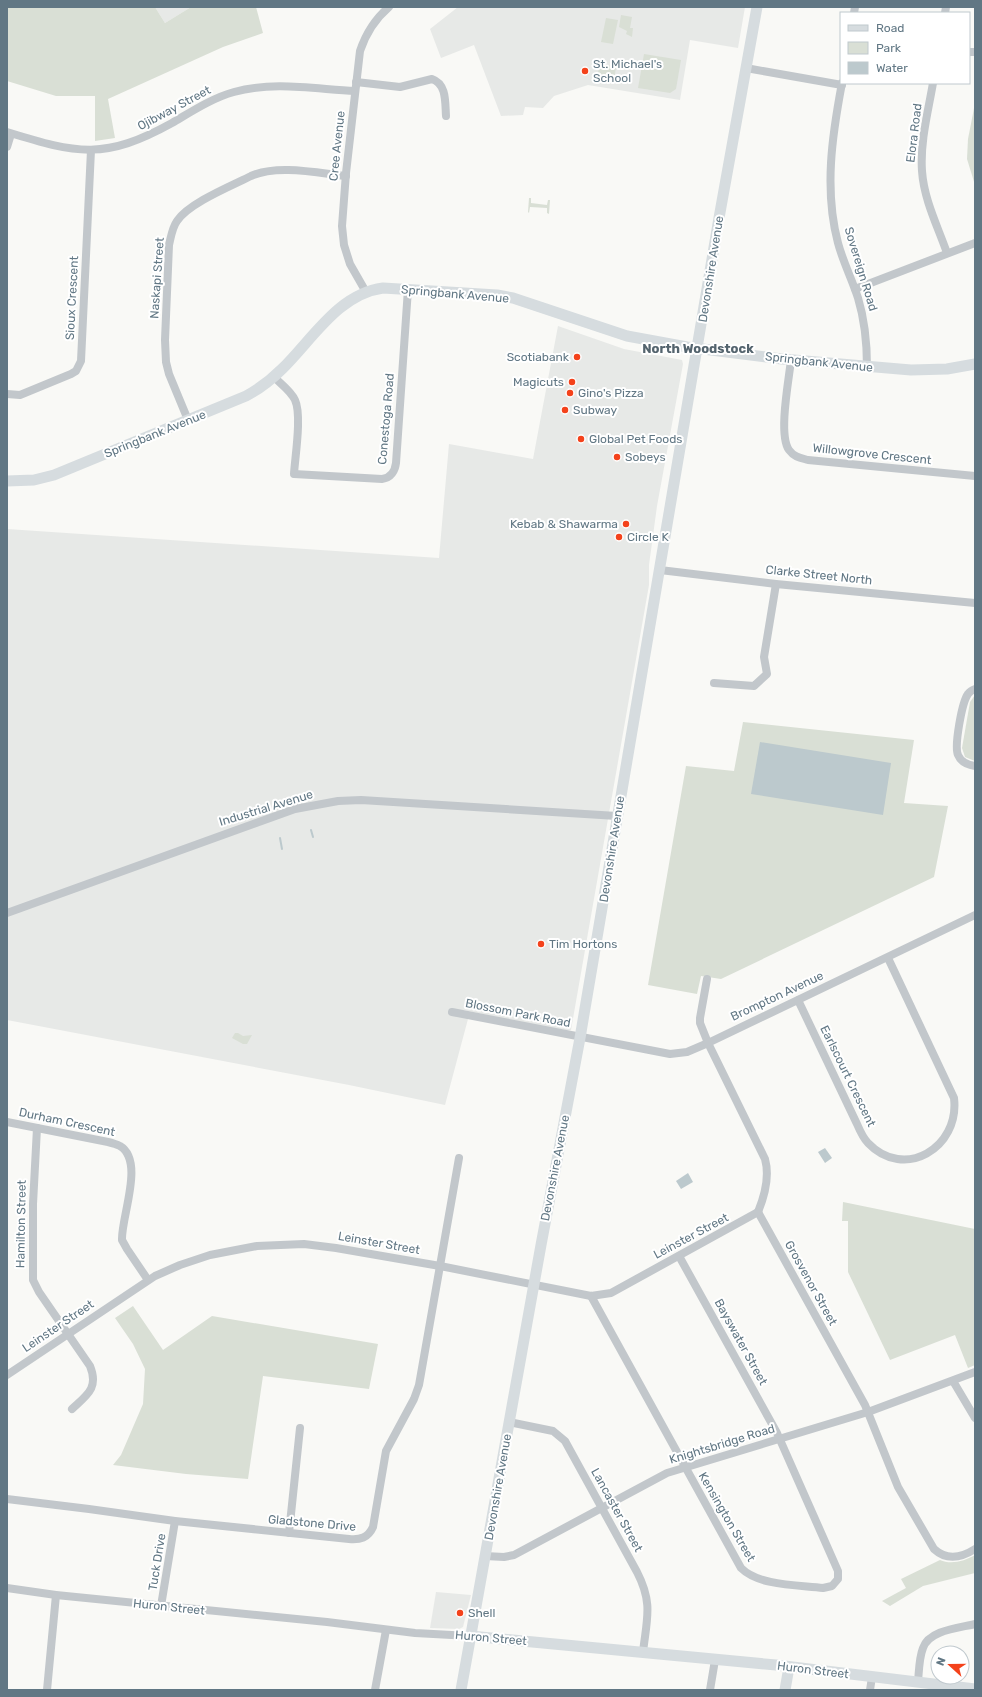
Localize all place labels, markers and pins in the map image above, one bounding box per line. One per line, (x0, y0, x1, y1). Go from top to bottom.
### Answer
place label: St. Michael's School (593, 57, 662, 85)
marker: St. Michael's School (580, 66, 590, 76)
place label: Scotiabank (507, 350, 570, 364)
marker: Scotiabank (572, 352, 582, 362)
place label: Magicuts (513, 375, 564, 389)
marker: Magicuts (567, 377, 577, 387)
place label: Gino's Pizza (578, 386, 644, 400)
marker: Gino's Pizza (565, 388, 575, 398)
place label: Subway (573, 403, 618, 417)
marker: Subway (560, 405, 570, 415)
place label: Global Pet Foods (589, 432, 682, 446)
marker: Global Pet Foods (576, 434, 586, 444)
place label: Sobeys (625, 450, 666, 464)
marker: Sobeys (612, 452, 622, 462)
place label: Kebab & Shawarma (510, 517, 618, 531)
marker: Kebab & Shawarma (621, 519, 631, 529)
place label: Circle K (627, 530, 670, 544)
marker: Circle K (614, 532, 624, 542)
place label: Tim Hortons (549, 937, 617, 951)
marker: Tim Hortons (536, 939, 546, 949)
place label: Shell (468, 1606, 495, 1620)
marker: Shell (455, 1608, 465, 1618)

